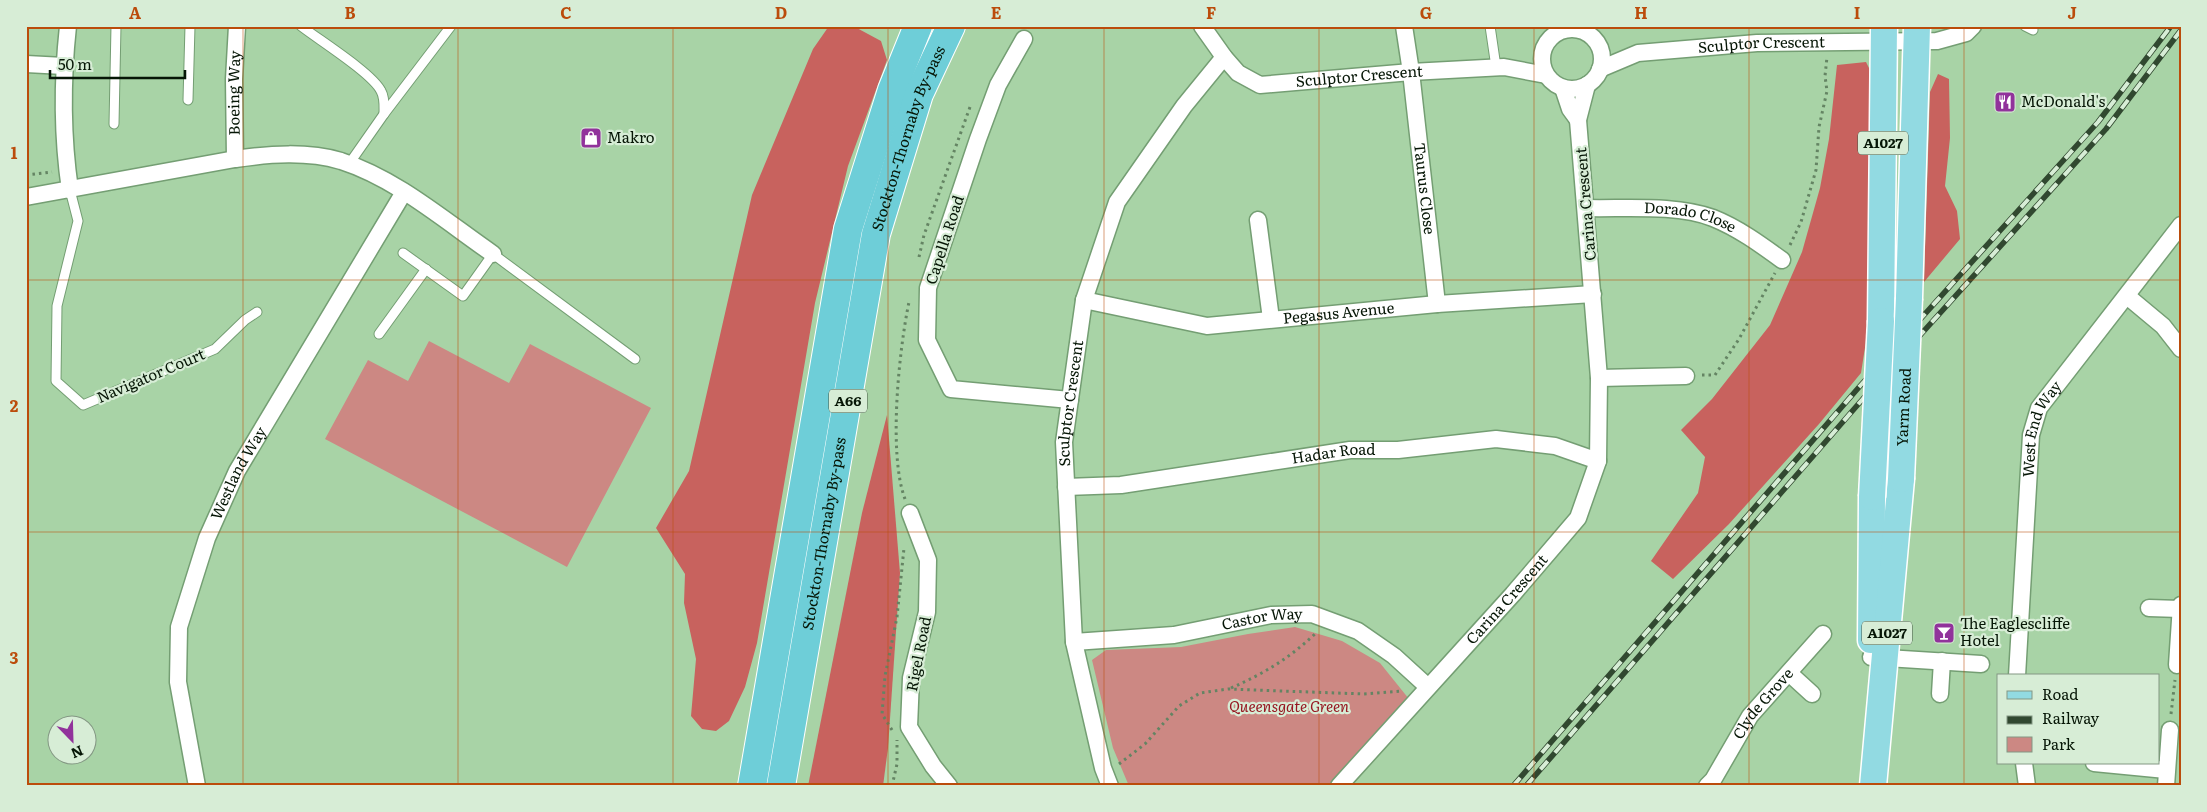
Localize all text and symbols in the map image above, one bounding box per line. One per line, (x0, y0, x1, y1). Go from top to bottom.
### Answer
text: A (129, 0, 141, 24)
text: B (344, 0, 356, 24)
text: C (560, 0, 572, 24)
text: D (775, 0, 787, 24)
text: E (991, 0, 1002, 24)
text: F (1206, 0, 1216, 24)
text: G (1420, 0, 1432, 24)
text: H (1634, 0, 1648, 24)
text: I (1854, 0, 1860, 24)
text: J (2067, 0, 2077, 24)
street label: Sculptor Crescent (1697, 29, 1825, 58)
street label: Stockton-Thornaby By-pass (865, 41, 950, 234)
scale bar (50, 48, 185, 80)
street label: Boeing Way (221, 50, 246, 136)
text: 50 m (58, 52, 92, 75)
street label: Sculptor Crescent (1295, 58, 1423, 92)
place label: McDonald's (2021, 89, 2105, 112)
restaurant icon: McDonald's (1993, 90, 2017, 114)
place label: Makro (607, 125, 655, 148)
shop icon: Makro (579, 126, 603, 150)
road number: A1027 (1858, 132, 1908, 154)
text: 1 (11, 140, 18, 164)
street label: Taurus Close (1409, 142, 1442, 236)
street label: Carina Crescent (1568, 146, 1601, 262)
street label: Capella Road (918, 192, 969, 287)
street label: Dorado Close (1643, 195, 1741, 237)
street label: Pegasus Avenue (1282, 295, 1395, 329)
street label: Sculptor Crescent (1051, 338, 1088, 467)
street label: Navigator Court (93, 341, 208, 408)
street label: Yarm Road (1889, 367, 1916, 447)
street label: West End Way (2016, 375, 2066, 478)
road number: A66 (829, 390, 867, 412)
text: 2 (10, 393, 19, 417)
street label: Westland Way (204, 421, 271, 523)
street label: Stockton-Thornaby By-pass (795, 435, 851, 632)
street label: Hadar Road (1290, 437, 1375, 469)
street label: Carina Crescent (1460, 548, 1552, 649)
street label: Castor Way (1219, 601, 1303, 635)
place label: The Eaglescliffe Hotel (1960, 611, 2070, 651)
street label: Rigel Road (899, 614, 936, 693)
bar icon: The Eaglescliffe Hotel (1932, 621, 1956, 645)
road number: A1027 (1862, 622, 1912, 644)
text: 3 (10, 645, 19, 669)
street label: Clyde Grove (1726, 662, 1798, 743)
legend (1997, 674, 2160, 764)
text: Road (2042, 682, 2078, 705)
park label: Queensgate Green (1229, 694, 1349, 717)
text: Railway (2042, 706, 2100, 729)
north arrow (48, 714, 98, 764)
text: Park (2042, 732, 2076, 755)
text: N (68, 741, 87, 764)

